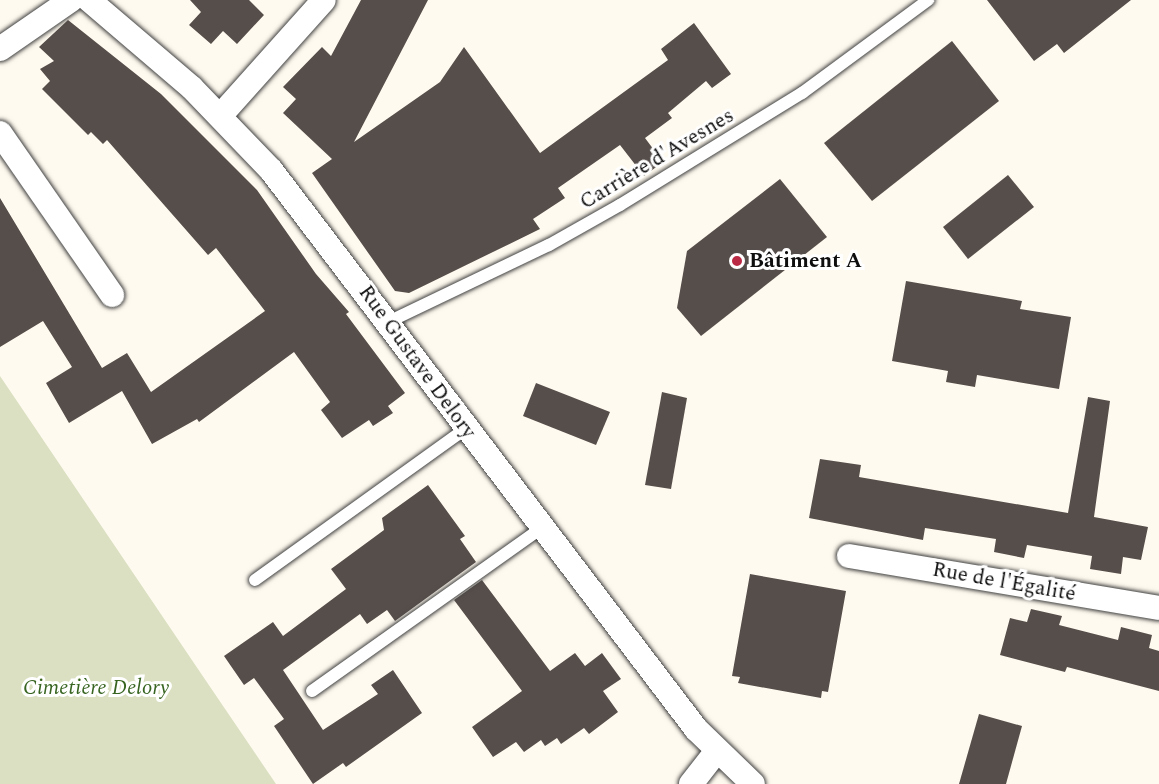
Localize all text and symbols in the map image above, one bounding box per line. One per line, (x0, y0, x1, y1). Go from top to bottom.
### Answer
street label: Carrière d'Avesnes (575, 103, 739, 215)
place label: Bâtiment A (749, 248, 862, 274)
marker: Bâtiment A (730, 254, 744, 268)
street label: Rue Gustave Delory (353, 280, 481, 444)
street label: Rue de l'Égalité (930, 557, 1078, 607)
park label: Cimetière Delory (23, 675, 169, 701)

